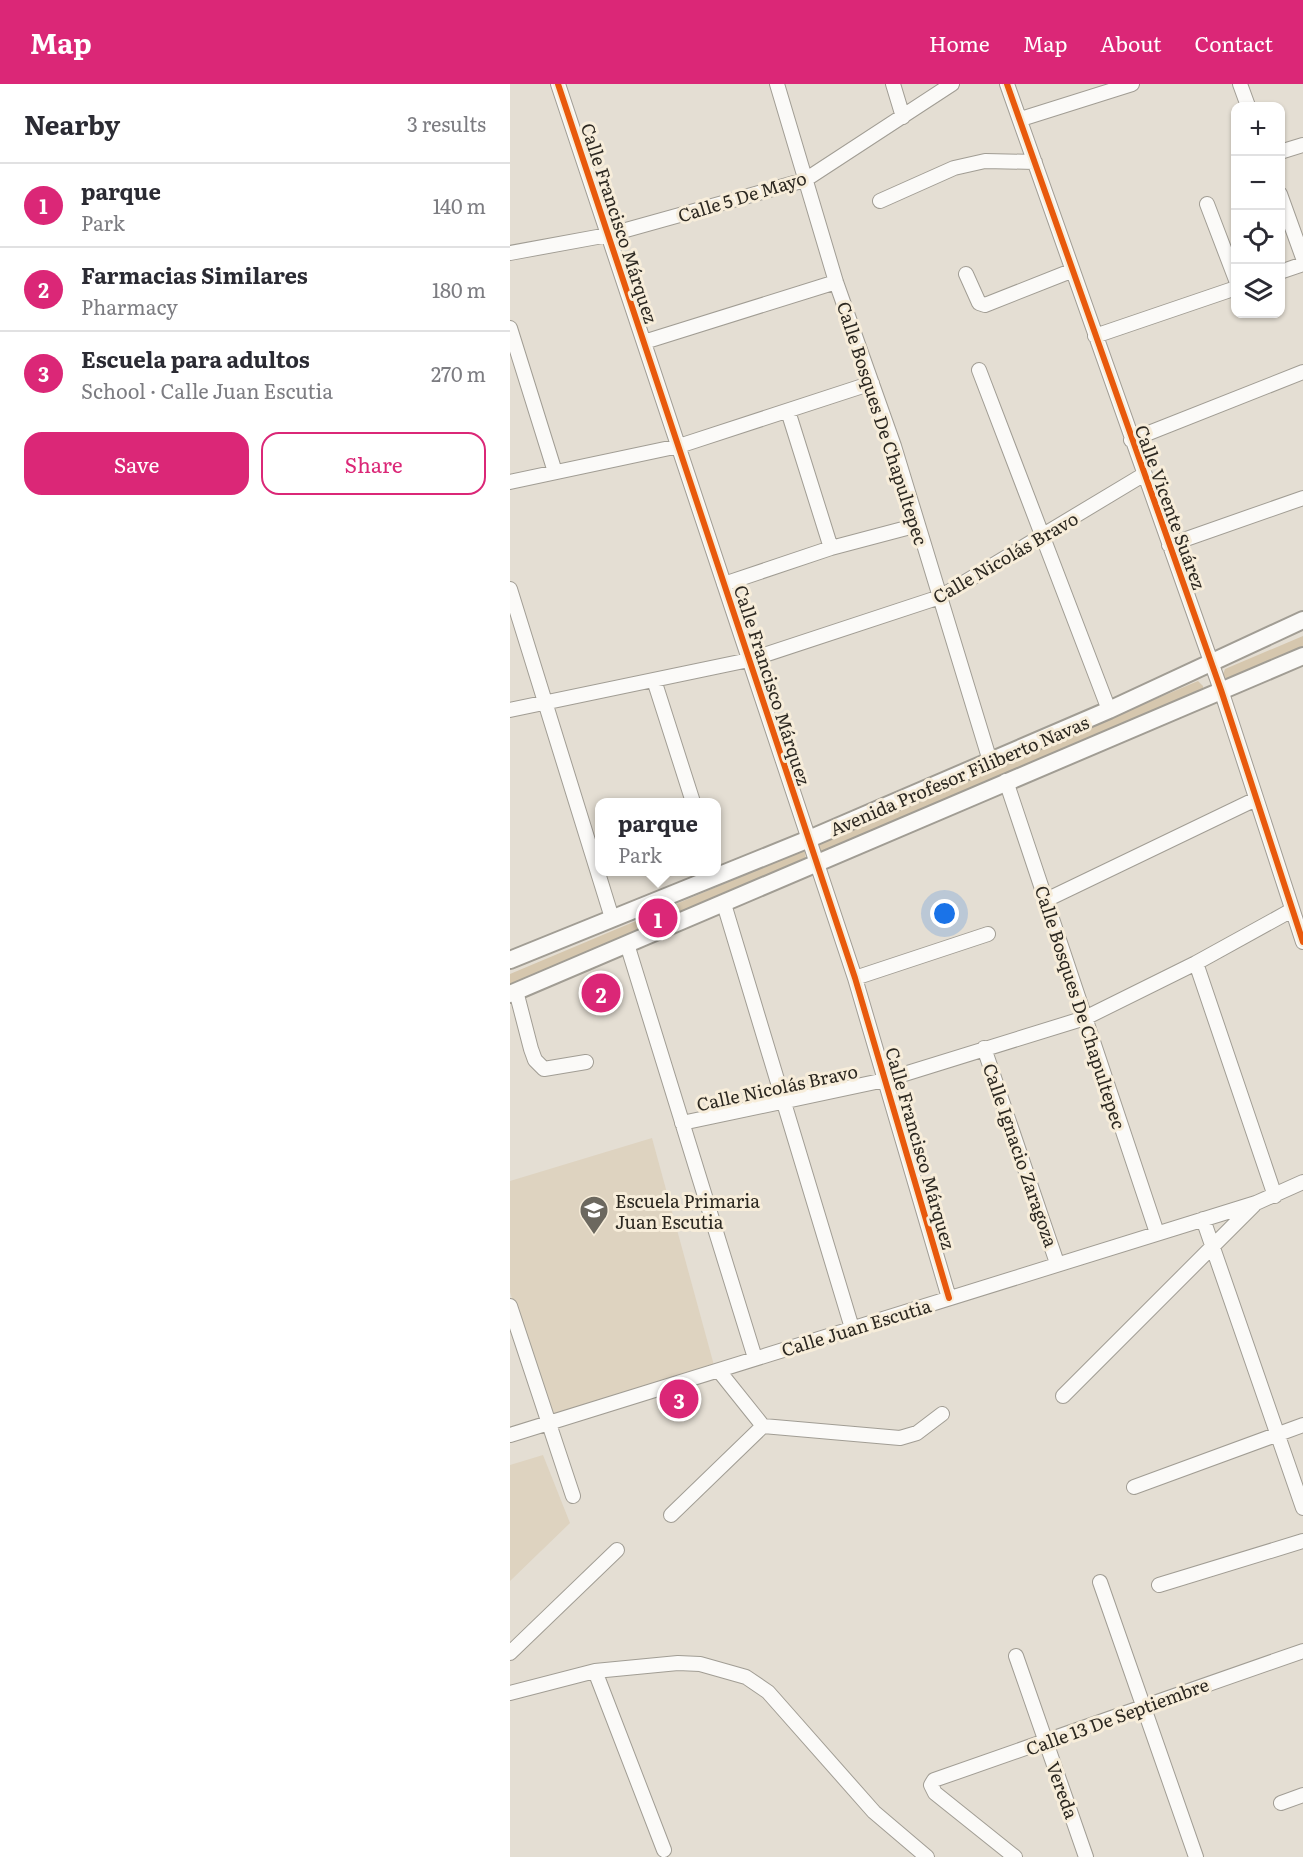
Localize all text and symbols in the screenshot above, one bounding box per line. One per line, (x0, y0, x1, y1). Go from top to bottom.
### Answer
text: Map (30, 21, 92, 63)
text: Home (929, 27, 990, 58)
text: Map (1023, 27, 1067, 58)
text: About (1100, 27, 1162, 58)
text: Contact (1195, 27, 1273, 58)
map controls (1231, 102, 1285, 318)
button: + (1231, 102, 1285, 156)
text: Nearby (24, 104, 120, 143)
text: 3 results (407, 108, 486, 138)
street label: Calle Francisco Márquez (575, 119, 665, 327)
button: − (1231, 156, 1285, 210)
street label: Calle 5 De Mayo (674, 164, 810, 228)
text: parque (81, 174, 161, 207)
text: 1 (39, 190, 48, 220)
text: 140 m (433, 190, 486, 220)
text: Park (81, 207, 125, 237)
button: locate (1231, 210, 1285, 264)
text: Farmacias Similares (81, 258, 308, 291)
button: layers (1231, 264, 1285, 318)
text: 2 (38, 274, 49, 304)
text: 180 m (432, 274, 486, 304)
text: Pharmacy (81, 291, 178, 321)
street label: Calle Bosques De Chapultepec (831, 298, 935, 548)
text: Escuela para adultos (81, 342, 310, 375)
text: 3 (38, 358, 49, 388)
text: 270 m (431, 358, 486, 388)
text: School · Calle Juan Escutia (81, 375, 333, 405)
street label: Calle Vicente Suárez (1129, 421, 1213, 593)
button: Save (24, 432, 249, 495)
button: Share (261, 432, 486, 495)
street label: Calle Nicolás Bravo (927, 504, 1083, 610)
street label: Calle Francisco Márquez (728, 581, 818, 789)
street label: Avenida Profesor Filiberto Navas (825, 708, 1093, 842)
popup (595, 798, 721, 876)
text: parque (618, 806, 698, 839)
text: Park (618, 839, 662, 869)
street label: Calle Bosques De Chapultepec (1029, 882, 1133, 1132)
pin: 1 (638, 896, 678, 940)
your location (930, 899, 959, 928)
pin: 2 (582, 970, 620, 1016)
street label: Calle Francisco Márquez (879, 1044, 963, 1253)
street label: Calle Nicolás Bravo (694, 1057, 860, 1117)
street label: Calle Ignacio Zaragoza (977, 1059, 1065, 1251)
place label: Escuela Primaria Juan Escutia (615, 1187, 760, 1235)
school or university icon: Escuela Primaria Juan Escutia (578, 1194, 610, 1236)
street label: Calle Juan Escutia (778, 1291, 934, 1363)
pin: 3 (660, 1376, 698, 1422)
street label: Calle 13 De Septiembre (1022, 1670, 1212, 1762)
street label: Vereda (1040, 1758, 1086, 1823)

